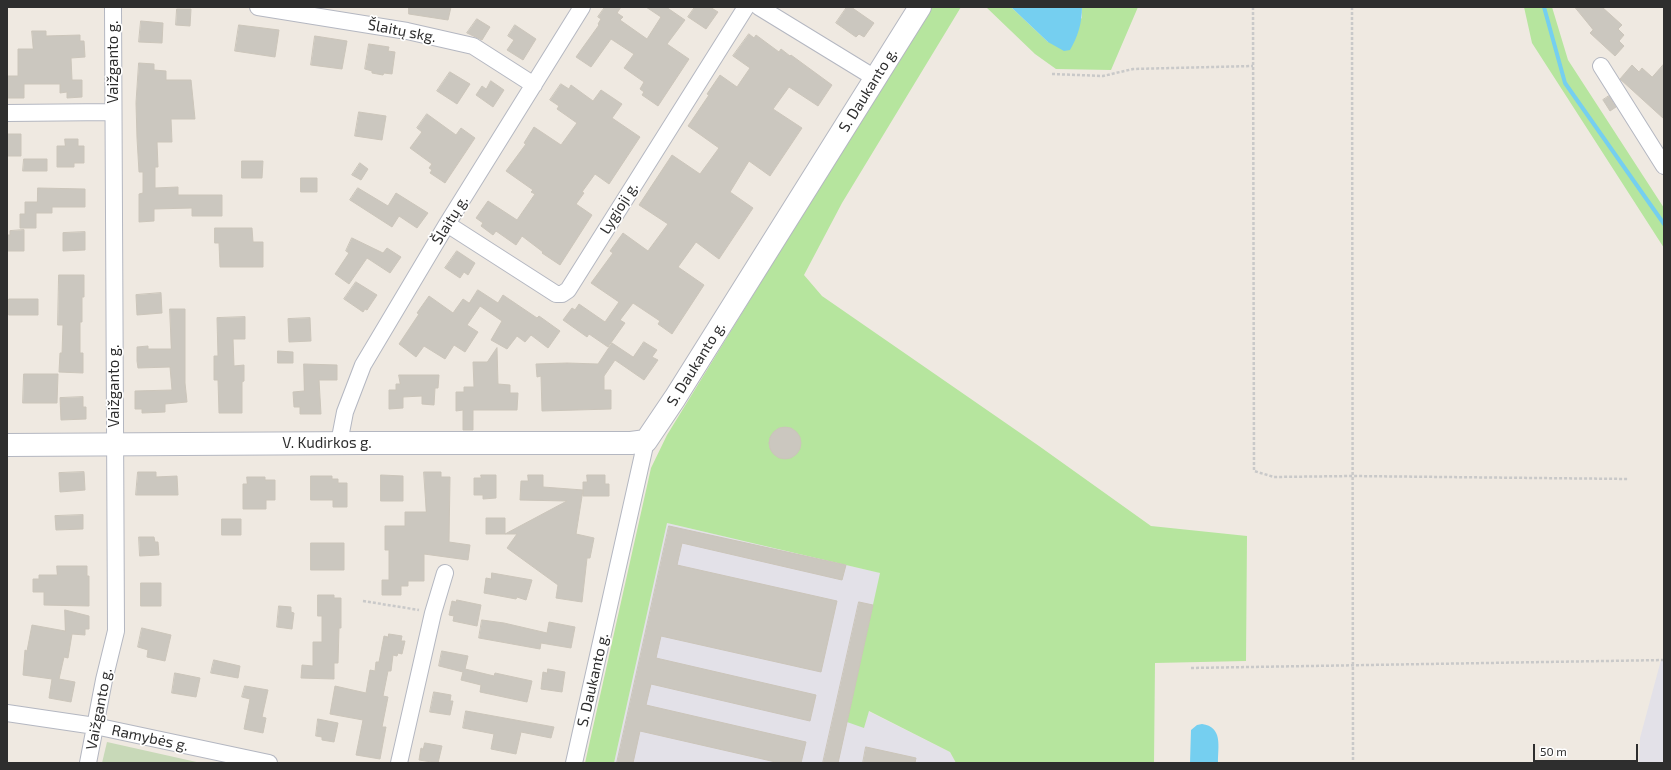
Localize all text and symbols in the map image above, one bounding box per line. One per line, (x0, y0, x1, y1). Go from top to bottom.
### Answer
street label: Šlaitų skg. (366, 16, 438, 46)
street label: Vaižganto g. (104, 21, 122, 103)
street label: S. Daukanto g. (835, 45, 901, 135)
street label: Lygioji g. (596, 179, 642, 237)
street label: Šlaitų g. (428, 192, 472, 248)
street label: S. Daukanto g. (663, 319, 729, 409)
street label: Vaižganto g. (105, 345, 123, 427)
street label: V. Kudirkos g. (282, 434, 372, 452)
street label: S. Daukanto g. (573, 631, 613, 729)
street label: Vaižganto g. (82, 667, 116, 751)
street label: Ramybės g. (110, 721, 190, 755)
scale bar (1535, 736, 1640, 762)
text: 50 m (1540, 744, 1567, 758)

